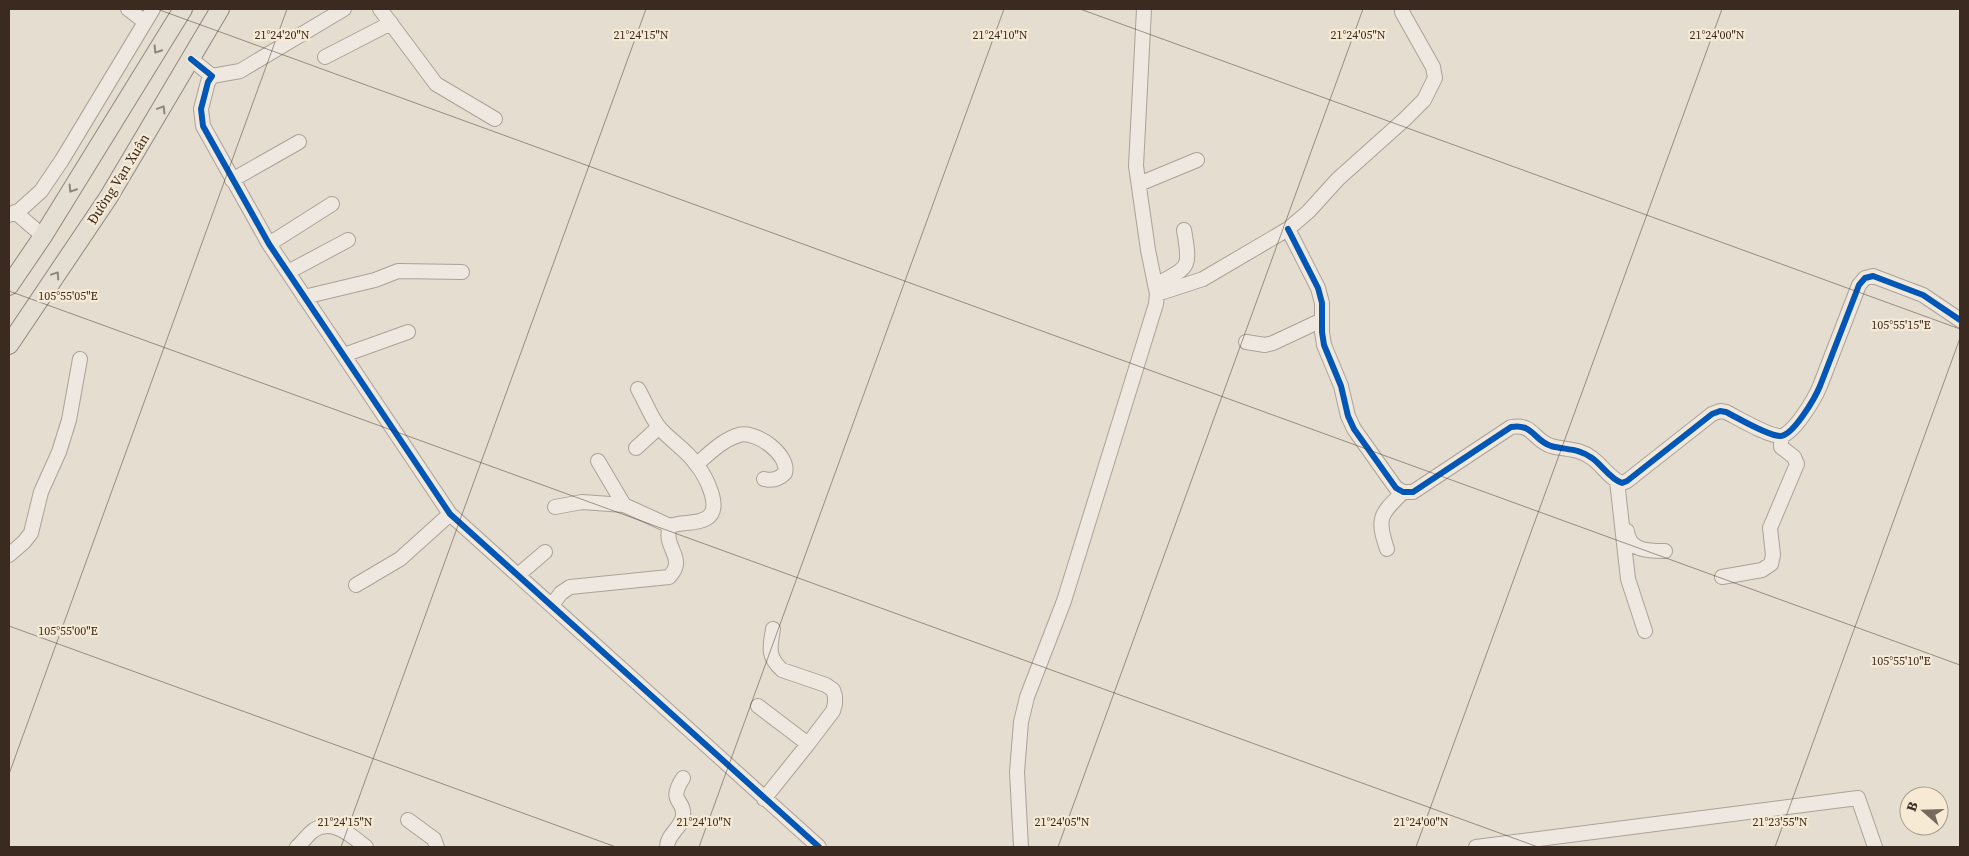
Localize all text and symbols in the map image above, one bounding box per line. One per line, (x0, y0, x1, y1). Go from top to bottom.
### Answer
text: 21°24'20"N (254, 27, 310, 43)
text: 21°24'15"N (613, 27, 669, 43)
text: 21°24'10"N (972, 27, 1028, 43)
text: 21°24'05"N (1330, 27, 1386, 43)
text: 21°24'00"N (1689, 27, 1745, 43)
one-way arrow (154, 45, 164, 54)
one-way arrow (155, 105, 165, 114)
street label: Đường Vạn Xuân (82, 129, 154, 228)
one-way arrow (69, 183, 79, 192)
one-way arrow (50, 271, 59, 281)
text: 105°55'05"E (38, 288, 98, 304)
text: 105°55'15"E (1871, 317, 1931, 333)
text: 105°55'00"E (38, 623, 98, 639)
text: 105°55'10"E (1871, 653, 1931, 669)
north arrow (1899, 786, 1949, 836)
text: B (1901, 799, 1923, 814)
text: 21°24'15"N (317, 814, 373, 830)
text: 21°24'10"N (676, 814, 732, 830)
text: 21°24'05"N (1034, 814, 1090, 830)
text: 21°24'00"N (1393, 814, 1449, 830)
text: 21°23'55"N (1752, 814, 1808, 830)

